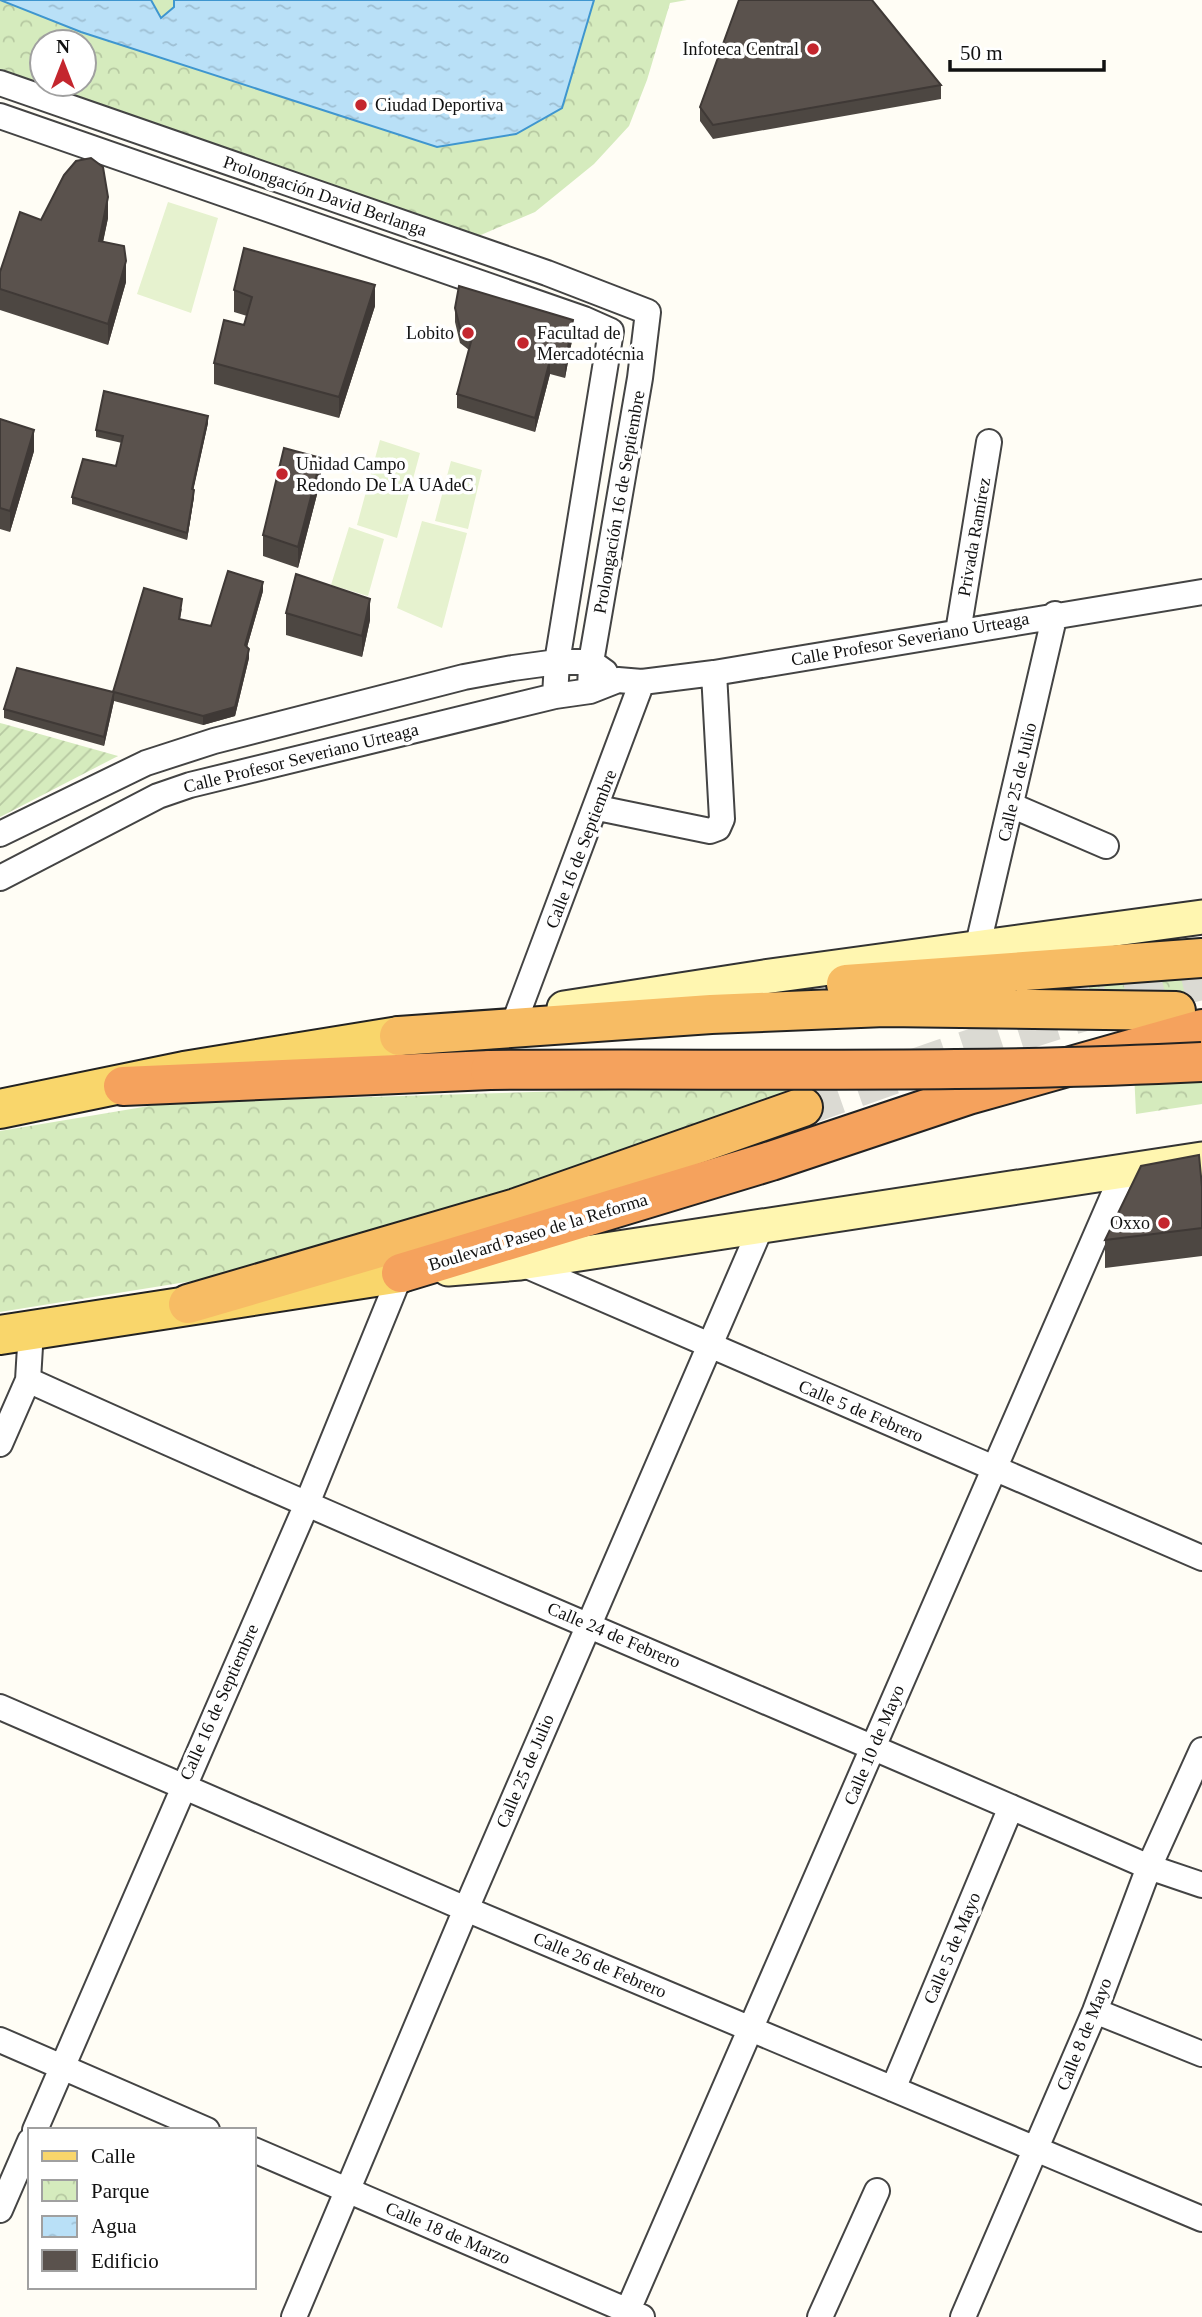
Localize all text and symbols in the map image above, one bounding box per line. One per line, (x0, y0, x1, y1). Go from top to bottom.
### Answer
north arrow (28, 28, 98, 98)
scale bar (950, 28, 1104, 72)
text: N (56, 36, 70, 57)
place label: Infoteca Central (683, 39, 799, 59)
marker: Infoteca Central (805, 41, 821, 57)
text: 50 m (960, 41, 1003, 65)
place label: Ciudad Deportiva (375, 95, 503, 115)
marker: Ciudad Deportiva (353, 97, 369, 113)
street label: Prolongación David Berlanga (221, 152, 429, 240)
place label: Lobito (406, 323, 454, 343)
place label: Facultad de Mercadotécnia (537, 323, 644, 364)
marker: Lobito (460, 325, 476, 341)
marker: Facultad de Mercadotécnia (515, 335, 531, 351)
street label: Prolongación 16 de Septiembre (589, 389, 649, 615)
place label: Unidad Campo Redondo De LA UAdeC (296, 454, 473, 495)
marker: Unidad Campo Redondo De LA UAdeC (274, 466, 290, 482)
street label: Privada Ramírez (954, 476, 994, 598)
street label: Calle Profesor Severiano Urteaga (789, 608, 1031, 670)
street label: Calle Profesor Severiano Urteaga (181, 719, 421, 797)
street label: Calle 25 de Julio (994, 721, 1040, 843)
street label: Calle 16 de Septiembre (541, 767, 621, 931)
street label: Boulevard Paseo de la Reforma (426, 1189, 650, 1275)
place label: Oxxo (1110, 1213, 1150, 1233)
marker: Oxxo (1156, 1215, 1172, 1231)
street label: Calle 5 de Febrero (796, 1376, 926, 1446)
street label: Calle 24 de Febrero (545, 1598, 683, 1672)
street label: Calle 16 de Septiembre (176, 1621, 262, 1783)
street label: Calle 10 de Mayo (840, 1682, 908, 1808)
street label: Calle 25 de Julio (492, 1711, 558, 1831)
street label: Calle 5 de Mayo (919, 1889, 985, 2007)
street label: Calle 26 de Febrero (531, 1928, 669, 2002)
street label: Calle 8 de Mayo (1052, 1975, 1116, 2093)
legend (28, 2128, 256, 2289)
text: Calle (91, 2144, 135, 2168)
text: Parque (91, 2179, 149, 2203)
street label: Calle 18 de Marzo (383, 2198, 513, 2268)
text: Agua (91, 2214, 137, 2238)
text: Edificio (91, 2249, 159, 2273)

